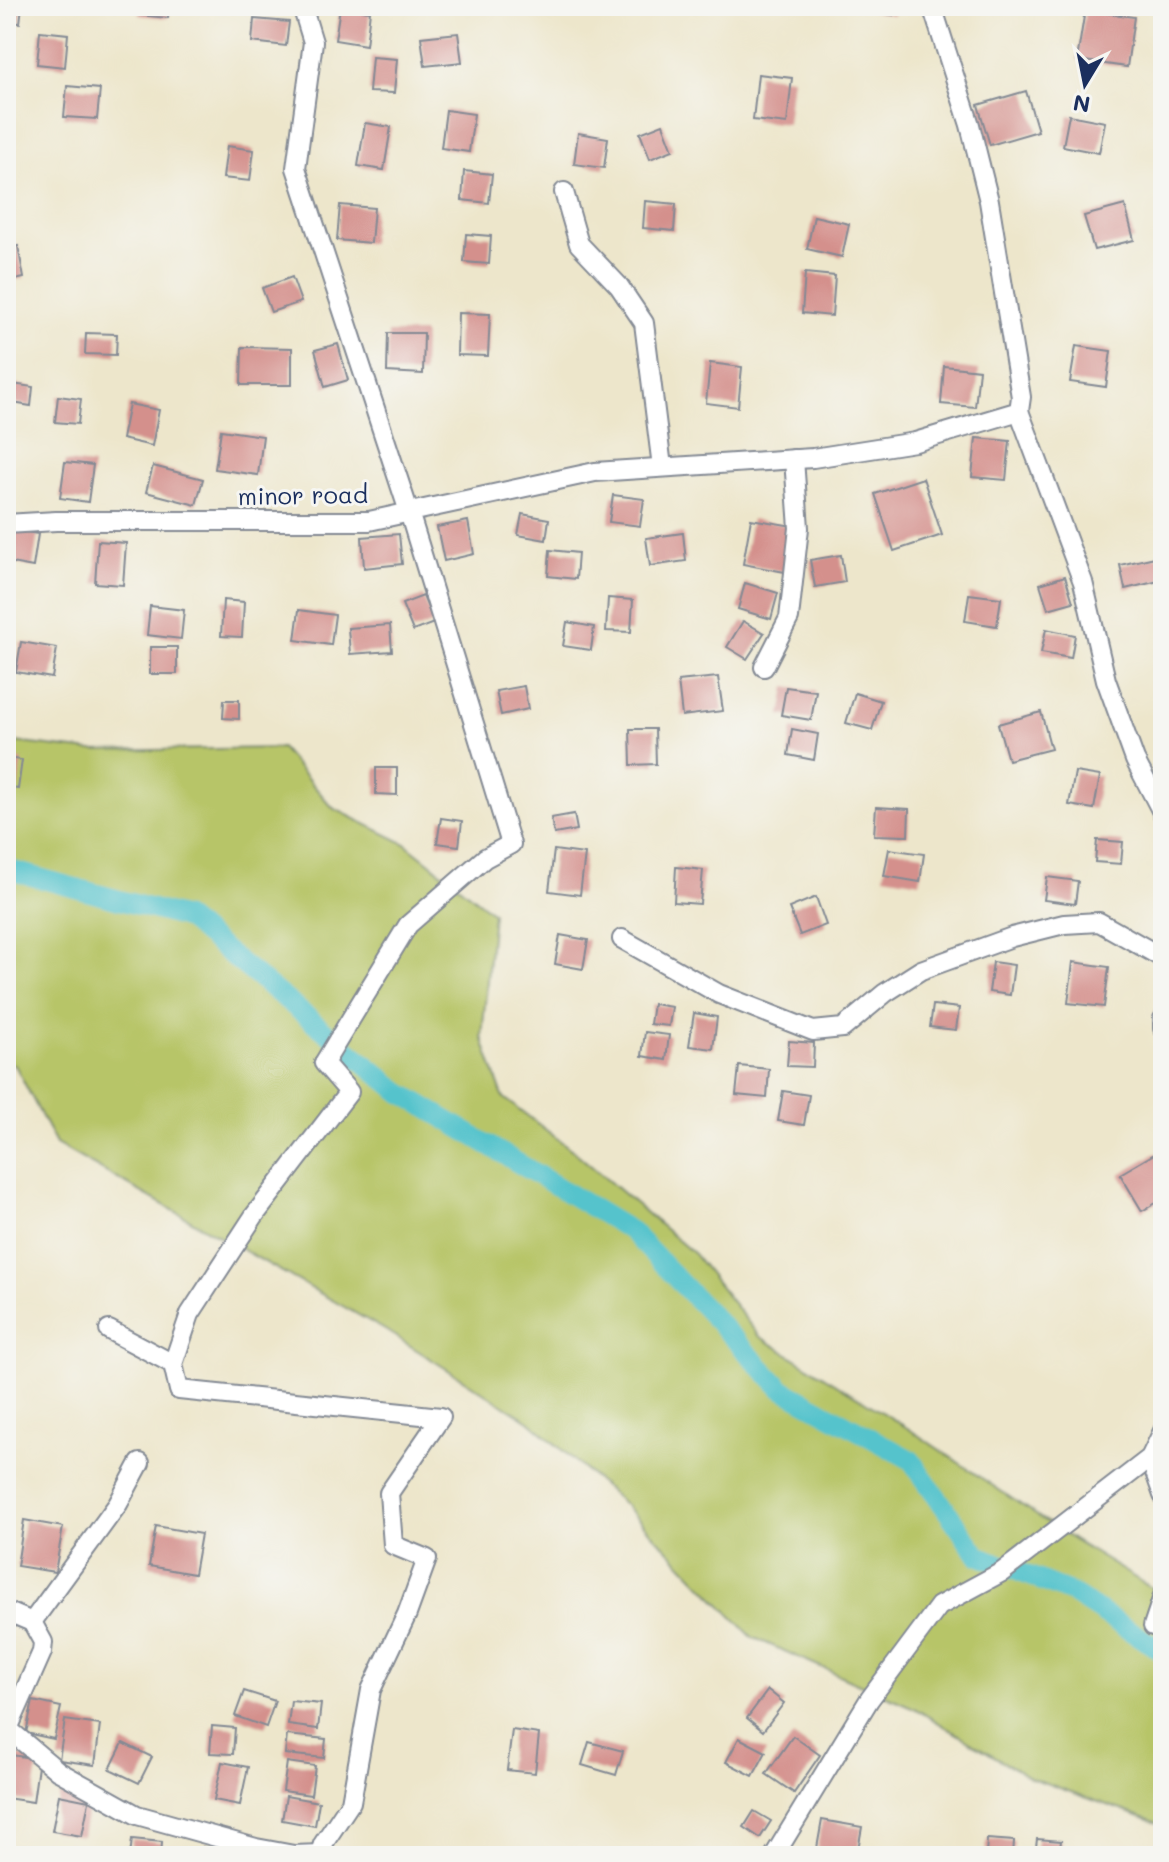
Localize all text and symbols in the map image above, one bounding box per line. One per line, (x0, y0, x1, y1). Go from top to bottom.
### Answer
north arrow (1045, 44, 1125, 124)
text: N (1071, 88, 1092, 120)
street label: minor road (238, 478, 368, 511)

